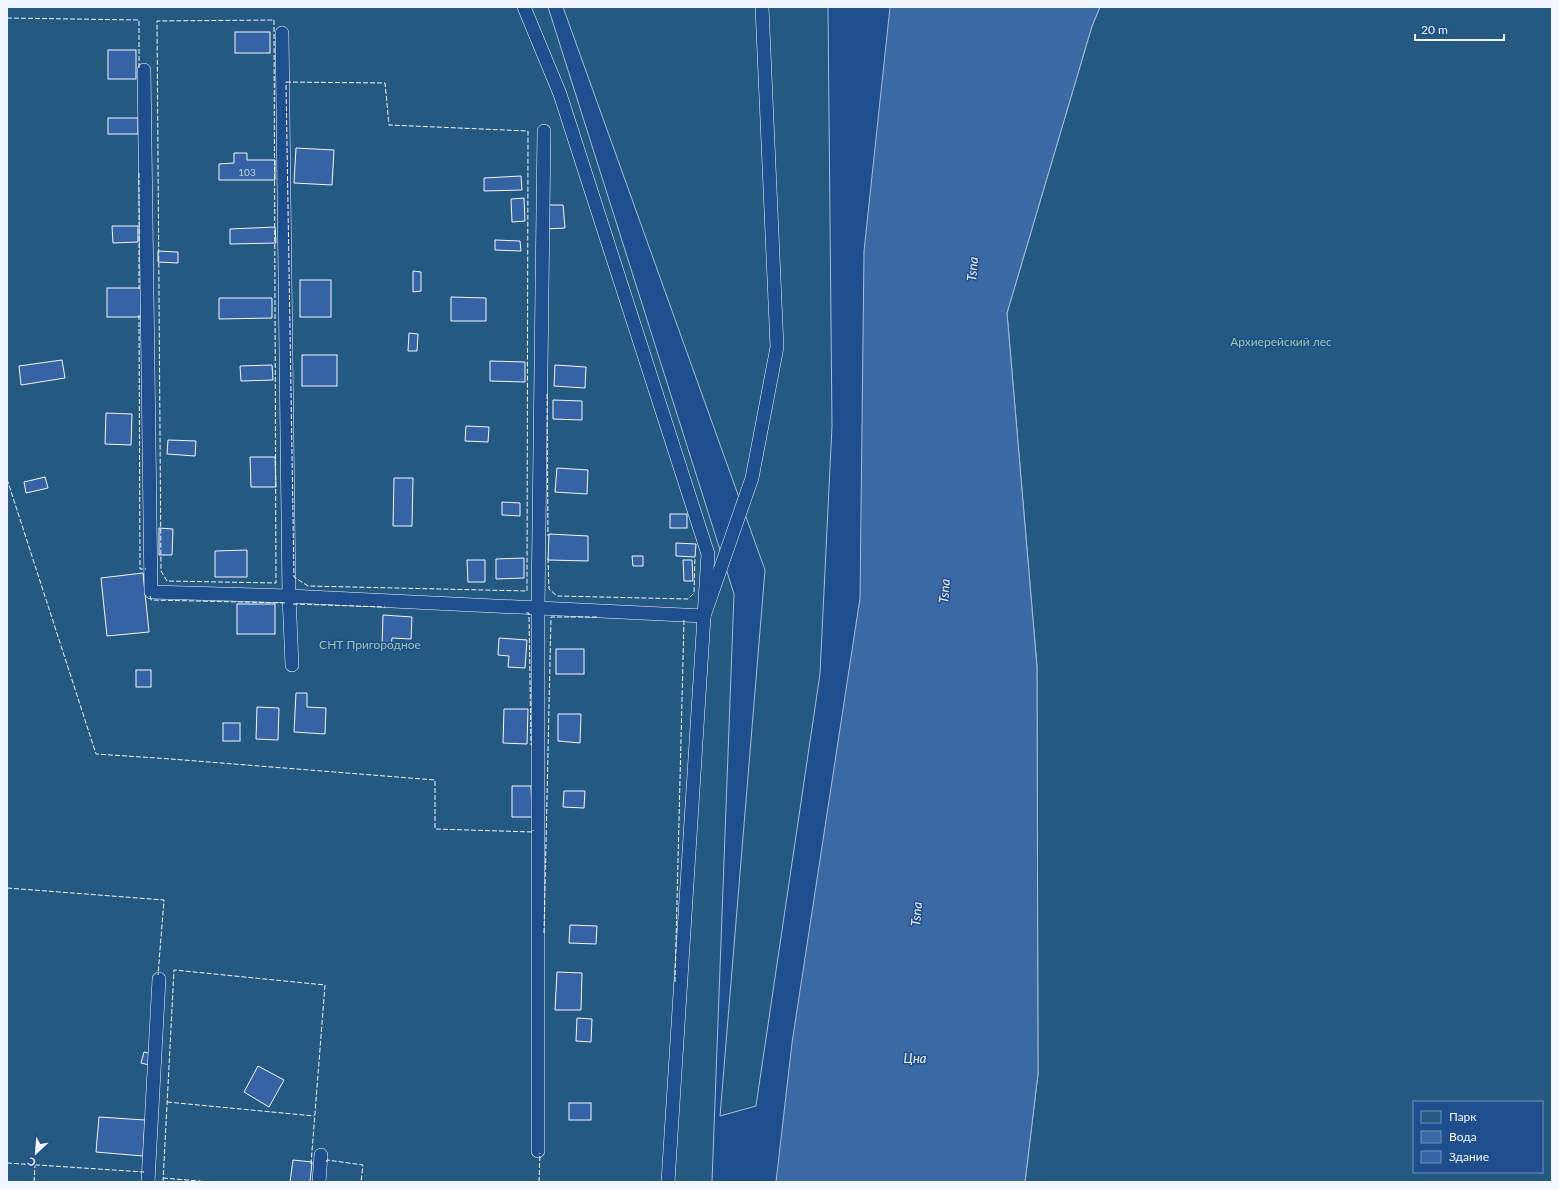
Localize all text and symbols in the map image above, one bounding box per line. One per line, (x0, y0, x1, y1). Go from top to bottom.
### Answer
scale bar (1415, 16, 1504, 42)
text: 20 m (1421, 22, 1448, 37)
house number: 103 (238, 166, 256, 178)
water label: Tsna (963, 256, 981, 282)
park label: Архиерейский лес (1230, 334, 1332, 349)
water label: Tsna (935, 578, 953, 604)
park label: СНТ Пригородное (319, 637, 421, 652)
water label: Tsna (907, 901, 925, 927)
water label: Цна (904, 1050, 927, 1066)
legend (1413, 1101, 1543, 1173)
text: Парк (1449, 1109, 1477, 1124)
text: Вода (1449, 1129, 1477, 1144)
north arrow (16, 1133, 56, 1173)
text: Здание (1449, 1149, 1489, 1164)
text: С (25, 1155, 38, 1170)

